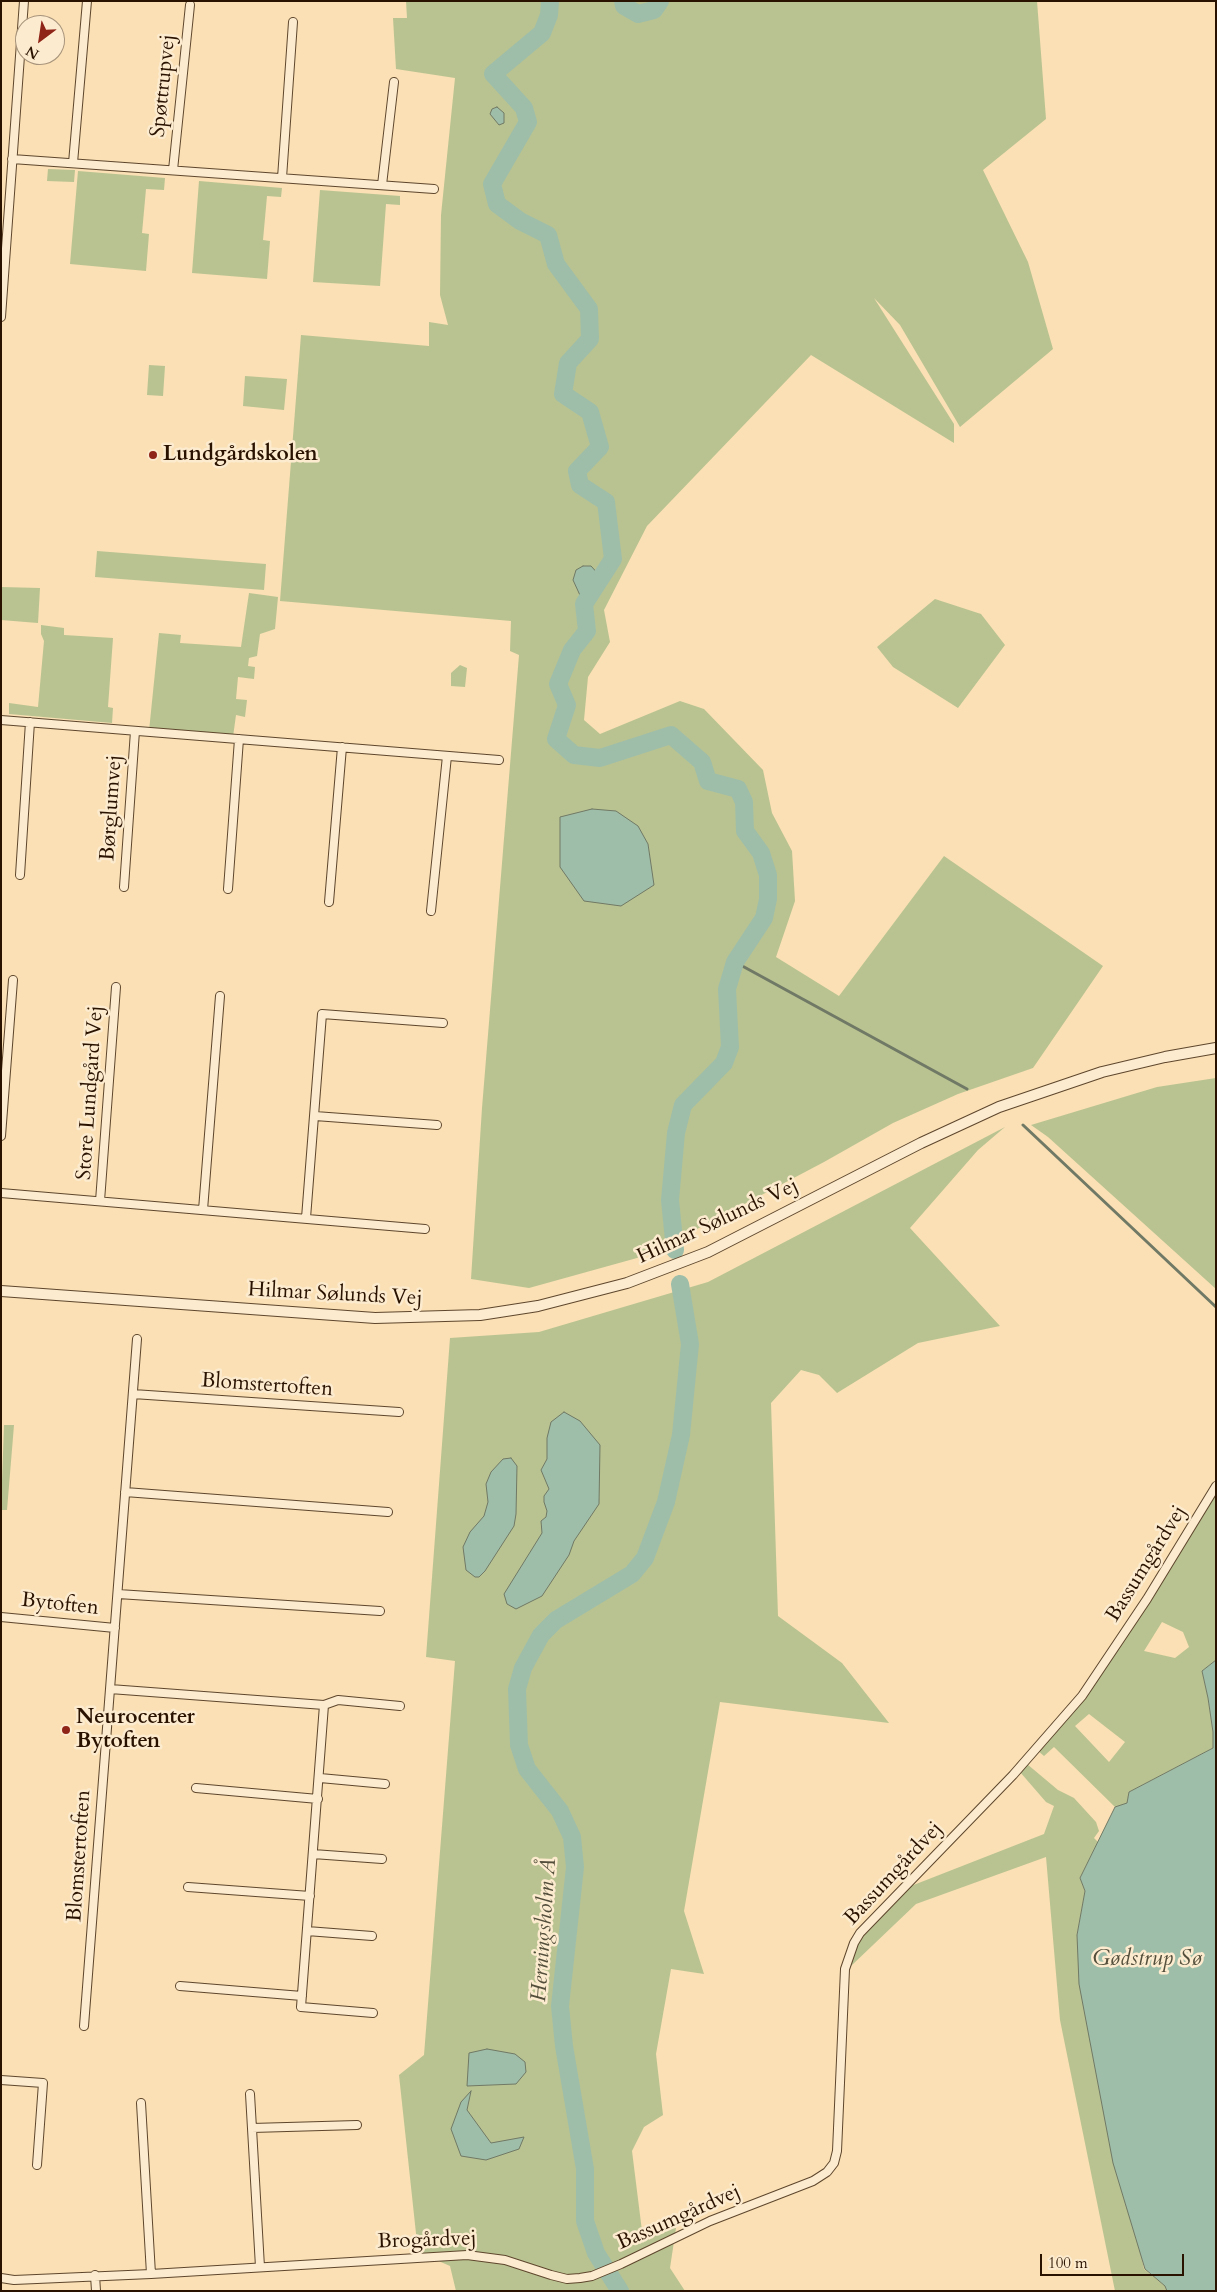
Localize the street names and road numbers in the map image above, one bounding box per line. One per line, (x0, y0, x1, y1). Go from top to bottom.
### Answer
street label: Spøttrupvej (146, 33, 182, 139)
street label: Børglumvej (96, 754, 128, 862)
street label: Store Lundgård Vej (72, 1005, 110, 1181)
street label: Hilmar Sølunds Vej (633, 1174, 803, 1270)
street label: Hilmar Sølunds Vej (247, 1278, 423, 1312)
street label: Blomstertoften (200, 1369, 334, 1403)
street label: Bassumgårdvej (1101, 1501, 1193, 1627)
street label: Bytoften (20, 1588, 100, 1622)
street label: Blomstertoften (63, 1789, 97, 1923)
street label: Bassumgårdvej (840, 1817, 948, 1931)
street label: Bassumgårdvej (613, 2180, 745, 2256)
street label: Brogårdvej (377, 2227, 477, 2255)

